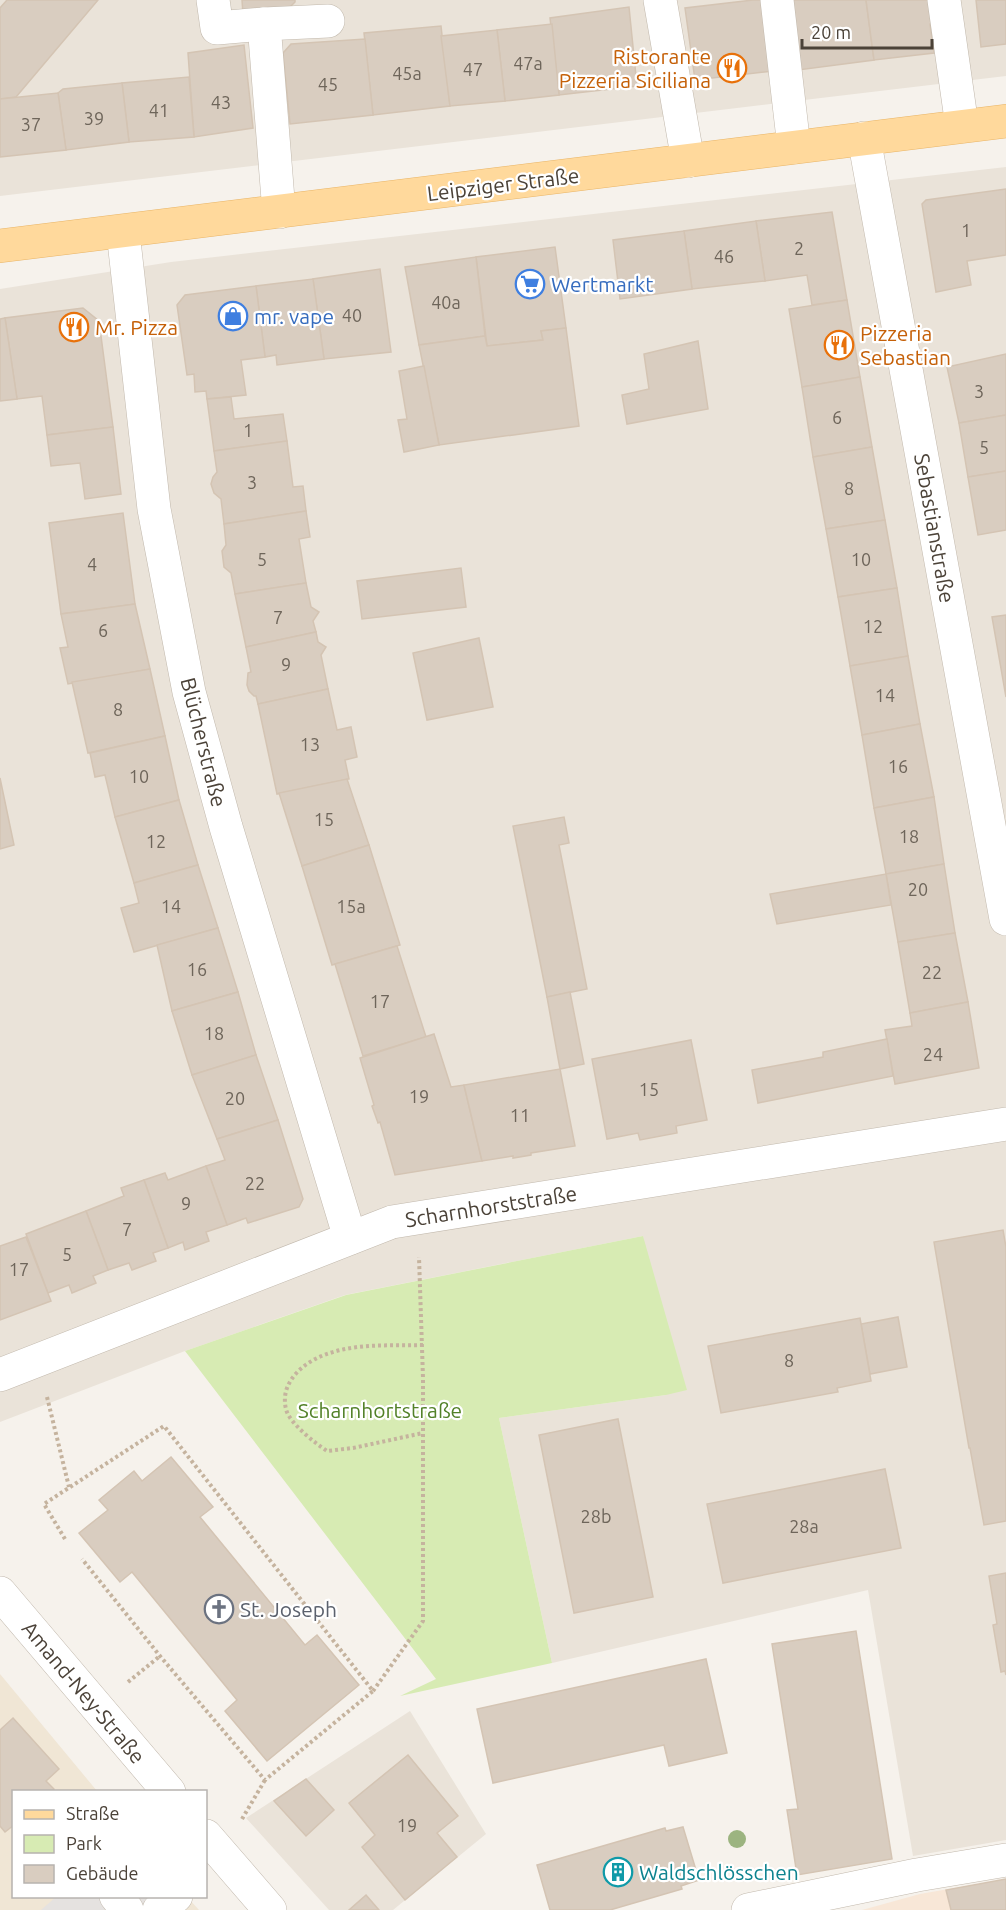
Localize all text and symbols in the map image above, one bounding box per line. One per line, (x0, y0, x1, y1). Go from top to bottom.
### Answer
scale bar (802, 12, 932, 50)
text: 20 m (811, 22, 851, 42)
place label: Ristorante Pizzeria Siciliana (559, 44, 711, 92)
restaurant icon: Ristorante Pizzeria Siciliana (716, 52, 748, 84)
house number: 47a (513, 53, 543, 73)
house number: 47 (463, 59, 483, 79)
house number: 45a (392, 63, 422, 83)
house number: 45 (318, 74, 338, 94)
house number: 43 (211, 92, 231, 112)
house number: 41 (149, 100, 169, 120)
house number: 39 (84, 108, 104, 128)
house number: 37 (21, 114, 41, 134)
street label: Leipziger Straße (426, 163, 580, 205)
house number: 1 (961, 220, 971, 240)
house number: 2 (794, 238, 804, 258)
house number: 46 (714, 246, 734, 266)
supermarket icon: Wertmarkt (514, 268, 546, 300)
place label: Wertmarkt (551, 272, 654, 296)
house number: 40a (431, 292, 461, 312)
shop icon: mr. vape (217, 300, 249, 332)
place label: mr. vape (254, 304, 334, 328)
house number: 40 (342, 305, 362, 325)
restaurant icon: Mr. Pizza (58, 311, 90, 343)
place label: Mr. Pizza (95, 315, 178, 339)
place label: Pizzeria Sebastian (860, 321, 951, 369)
restaurant icon: Pizzeria Sebastian (823, 329, 855, 361)
house number: 3 (974, 381, 984, 401)
house number: 6 (832, 407, 842, 427)
house number: 1 (243, 420, 253, 440)
house number: 5 (979, 437, 989, 457)
street label: Sebastianstraße (910, 451, 960, 605)
house number: 3 (247, 472, 257, 492)
house number: 8 (844, 478, 854, 498)
house number: 5 (257, 549, 267, 569)
house number: 10 (851, 549, 871, 569)
house number: 4 (87, 554, 97, 574)
house number: 7 (273, 607, 283, 627)
house number: 12 (863, 616, 883, 636)
house number: 6 (98, 620, 108, 640)
house number: 9 (281, 654, 291, 674)
street label: Blücherstraße (176, 675, 232, 809)
house number: 14 (875, 685, 895, 705)
house number: 8 (113, 699, 123, 719)
house number: 13 (300, 734, 320, 754)
house number: 16 (888, 756, 908, 776)
house number: 10 (129, 766, 149, 786)
house number: 15 (314, 809, 334, 829)
house number: 18 (899, 826, 919, 846)
house number: 12 (146, 831, 166, 851)
house number: 20 (908, 879, 928, 899)
house number: 14 (161, 896, 181, 916)
house number: 15a (336, 896, 366, 916)
house number: 16 (187, 959, 207, 979)
house number: 22 (922, 962, 942, 982)
house number: 17 (370, 991, 390, 1011)
house number: 18 (204, 1023, 224, 1043)
house number: 24 (923, 1044, 943, 1064)
house number: 15 (639, 1079, 659, 1099)
house number: 19 (409, 1086, 429, 1106)
house number: 20 (225, 1088, 245, 1108)
house number: 11 (510, 1105, 530, 1125)
house number: 22 (245, 1173, 265, 1193)
street label: Scharnhorststraße (403, 1181, 579, 1231)
house number: 9 (181, 1193, 191, 1213)
house number: 7 (122, 1219, 132, 1239)
house number: 5 (62, 1244, 72, 1264)
house number: 17 (9, 1259, 29, 1279)
house number: 8 (784, 1350, 794, 1370)
park label: Scharnhortstraße (298, 1398, 462, 1422)
house number: 28b (581, 1506, 611, 1526)
house number: 28a (789, 1516, 819, 1536)
church icon: St. Joseph (203, 1593, 235, 1625)
place label: St. Joseph (240, 1597, 337, 1621)
street label: Amand-Ney-Straße (18, 1616, 150, 1768)
legend (12, 1790, 207, 1898)
text: Straße (66, 1803, 119, 1823)
house number: 19 (397, 1815, 417, 1835)
text: Park (66, 1833, 102, 1853)
building icon: Waldschlösschen (602, 1856, 634, 1888)
place label: Waldschlösschen (639, 1860, 799, 1884)
text: Gebäude (66, 1863, 138, 1883)

